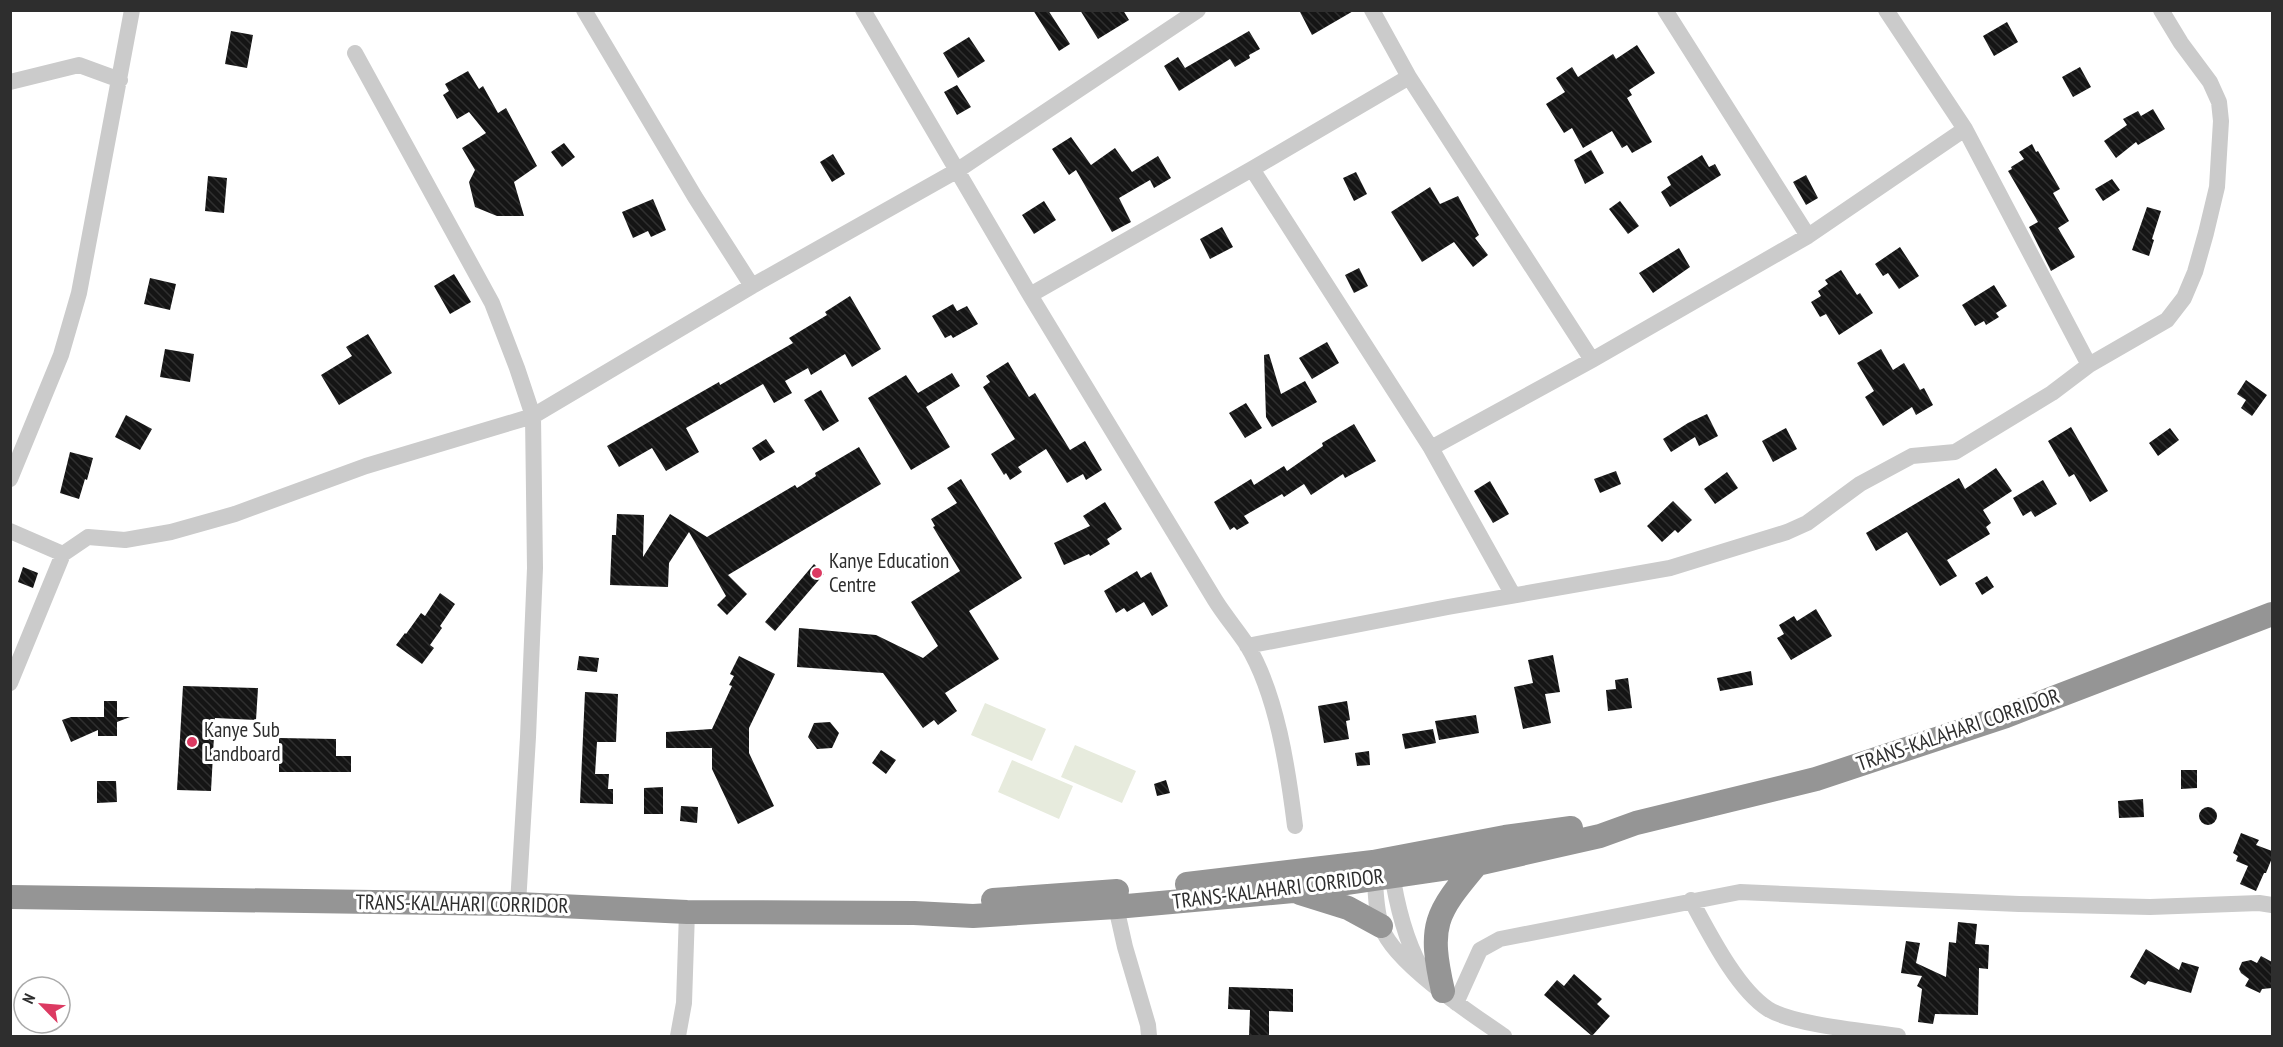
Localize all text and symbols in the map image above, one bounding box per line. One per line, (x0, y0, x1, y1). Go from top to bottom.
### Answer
place label: Kanye Education Centre (829, 547, 949, 598)
marker: Kanye Education Centre (810, 566, 824, 580)
street label: TRANS-KALAHARI CORRIDOR (1853, 682, 2063, 777)
place label: Kanye Sub Landboard (204, 716, 281, 767)
marker: Kanye Sub Landboard (185, 735, 199, 749)
street label: TRANS-KALAHARI CORRIDOR (1171, 862, 1385, 915)
street label: TRANS-KALAHARI CORRIDOR (355, 888, 569, 919)
north arrow (12, 975, 72, 1035)
text: N (18, 991, 39, 1007)

